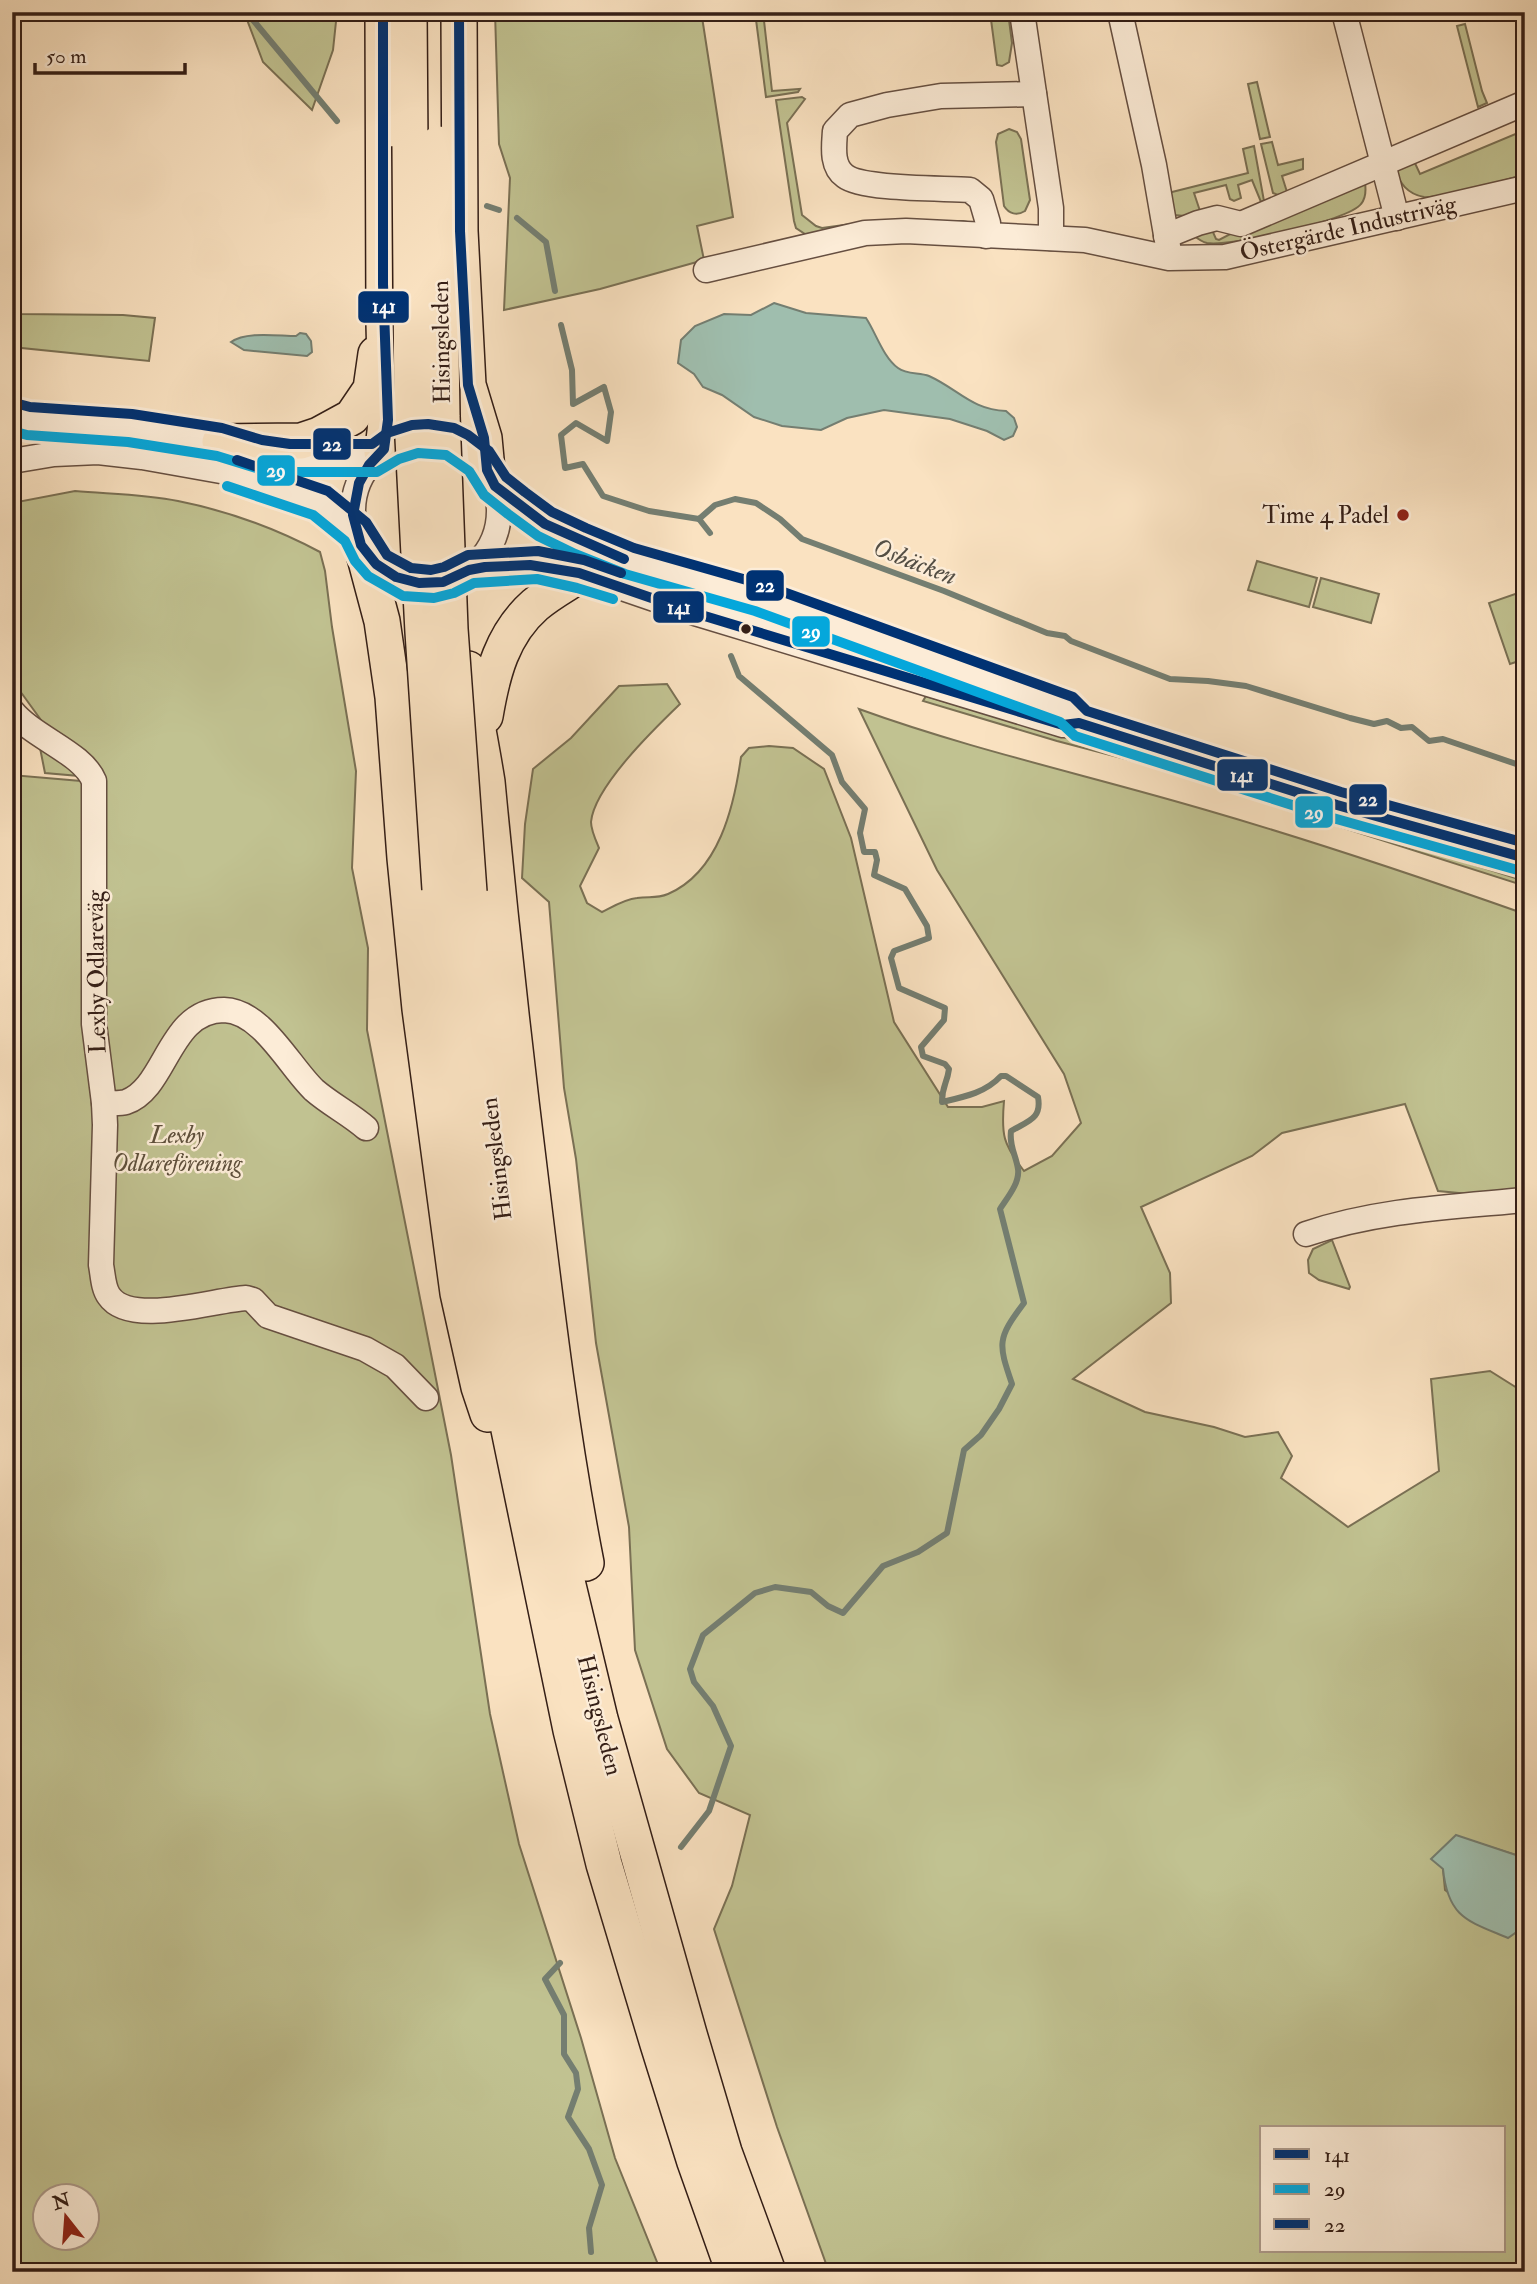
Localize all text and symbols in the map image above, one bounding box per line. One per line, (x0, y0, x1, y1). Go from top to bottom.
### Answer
scale bar (35, 32, 186, 76)
text: 50 m (46, 43, 87, 70)
street label: Östergärde Industriväg (1237, 188, 1461, 268)
street label: Hisingsleden (425, 280, 458, 404)
line badge: 141 (357, 290, 410, 324)
text: 141 (372, 295, 396, 319)
line badge: 22 (312, 427, 352, 461)
text: 22 (322, 433, 342, 457)
line badge: 29 (256, 454, 296, 487)
text: 29 (266, 459, 286, 483)
place label: Time 4 Padel (1262, 500, 1389, 531)
marker: Time 4 Padel (1395, 507, 1411, 523)
water label: Osbäcken (868, 531, 961, 593)
line badge: 22 (745, 569, 785, 602)
text: 22 (755, 574, 775, 598)
line badge: 141 (652, 590, 705, 624)
text: 141 (667, 596, 691, 620)
line badge: 29 (791, 615, 831, 648)
text: 29 (801, 620, 821, 644)
unlabelled marker (739, 622, 753, 636)
line badge: 141 (1216, 758, 1269, 792)
text: 141 (1230, 764, 1254, 788)
line badge: 22 (1348, 783, 1388, 816)
text: 22 (1358, 788, 1378, 812)
line badge: 29 (1294, 795, 1334, 829)
text: 29 (1304, 801, 1324, 825)
street label: Lexby Odlareväg (80, 889, 113, 1054)
street label: Hisingsleden (474, 1096, 519, 1222)
park label: Lexby Odlareförening (112, 1120, 243, 1179)
street label: Hisingsleden (570, 1652, 629, 1779)
legend (1260, 2126, 1506, 2252)
text: 141 (1324, 2142, 1350, 2169)
text: 29 (1324, 2176, 1345, 2203)
north arrow (32, 2182, 102, 2252)
text: N (49, 2187, 74, 2216)
text: 22 (1324, 2212, 1345, 2239)

